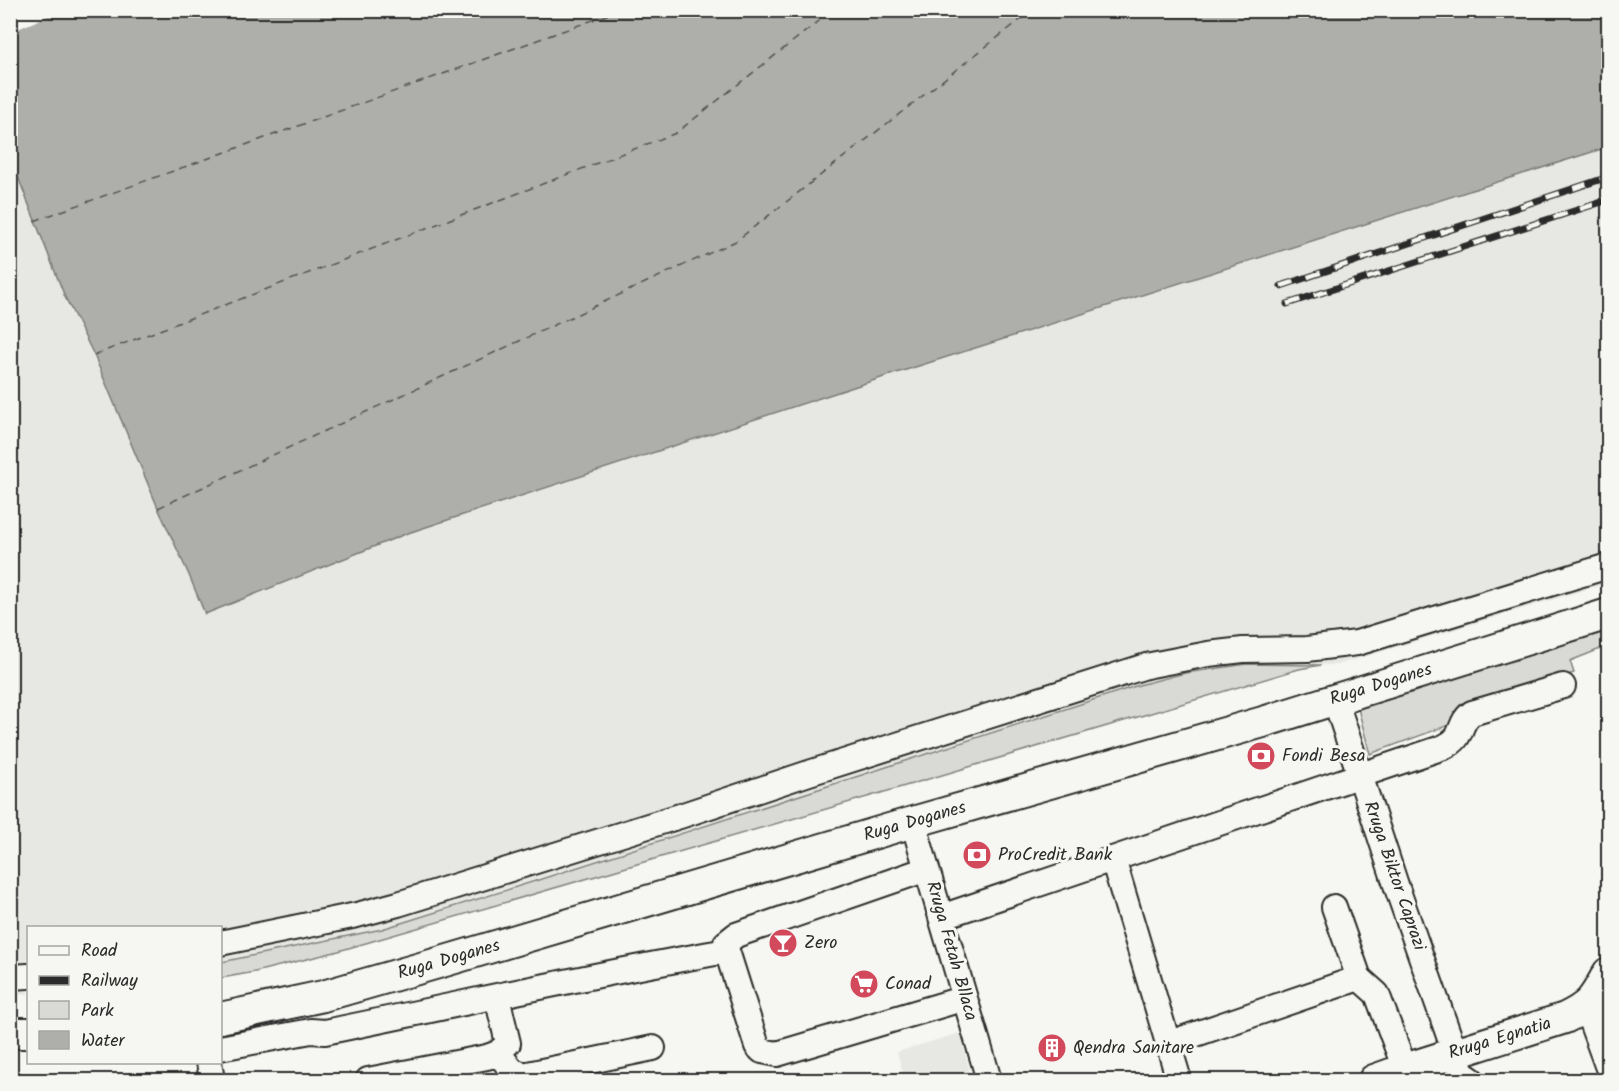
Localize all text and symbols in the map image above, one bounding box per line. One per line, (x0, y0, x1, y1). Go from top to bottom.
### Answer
street label: Ruga Doganes (1326, 656, 1436, 714)
bank icon: Fondi Besa (1245, 740, 1277, 772)
place label: Fondi Besa (1282, 742, 1365, 771)
street label: Ruga Doganes (860, 793, 970, 850)
street label: Rruga Biktor Caprazi (1355, 797, 1433, 955)
bank icon: ProCredit Bank (961, 839, 993, 871)
place label: ProCredit Bank (998, 841, 1113, 870)
street label: Rruga Fetah Bllaca (917, 878, 985, 1024)
legend (27, 926, 222, 1064)
bar icon: Zero (767, 927, 799, 959)
place label: Zero (804, 929, 837, 958)
street label: Ruga Doganes (394, 931, 504, 988)
text: Road (81, 937, 118, 966)
text: Railway (81, 967, 138, 996)
supermarket icon: Conad (848, 968, 880, 1000)
place label: Conad (885, 970, 932, 999)
text: Park (81, 997, 114, 1026)
street label: Rruga Egnatia (1445, 1010, 1555, 1068)
text: Water (81, 1027, 126, 1056)
building icon: Qendra Sanitare (1036, 1032, 1068, 1064)
place label: Qendra Sanitare (1073, 1034, 1194, 1063)

